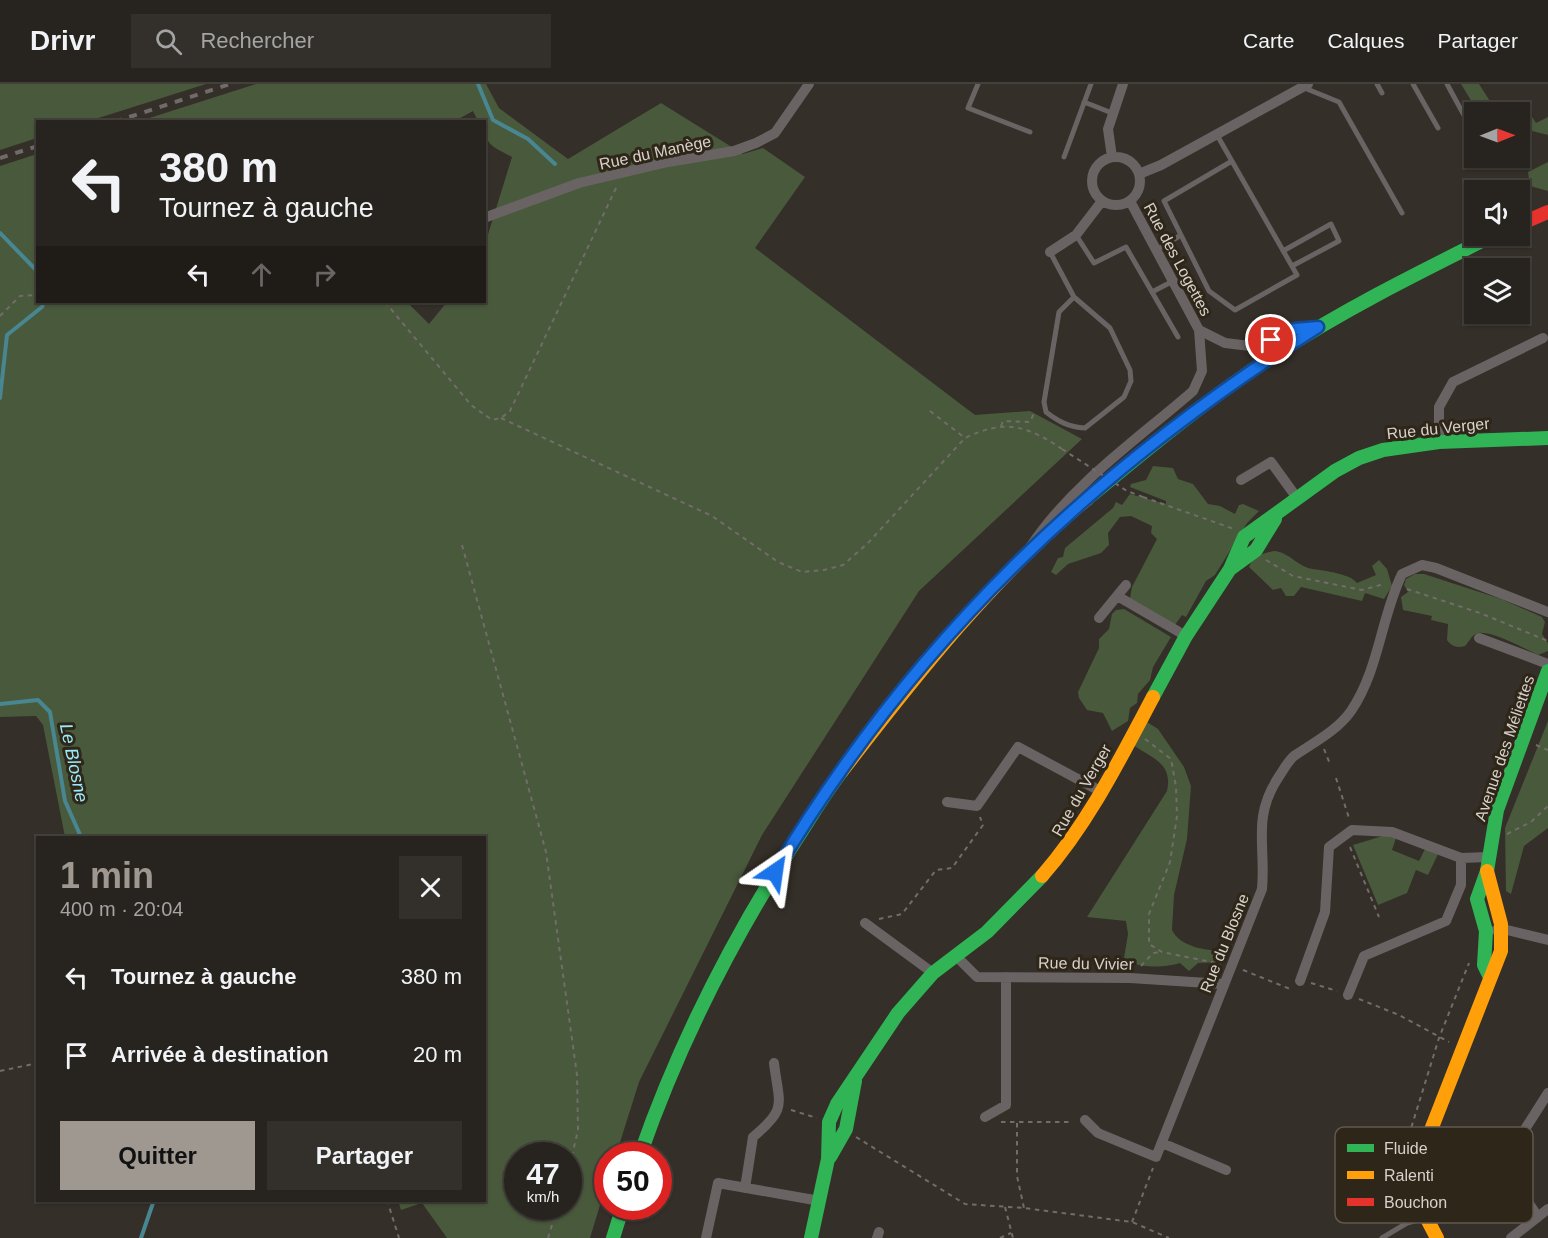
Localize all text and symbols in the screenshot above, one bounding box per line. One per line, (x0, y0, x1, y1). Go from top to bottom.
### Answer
search box (131, 14, 551, 68)
text: Drivr (30, 25, 95, 56)
icon: search (152, 25, 185, 58)
text: Rechercher (200, 28, 314, 53)
text: Carte (1243, 29, 1294, 52)
text: Calques (1327, 29, 1404, 52)
text: Partager (1437, 29, 1518, 52)
north arrow (1464, 102, 1530, 168)
map controls (1464, 102, 1530, 324)
street label: Rue du Manège (598, 132, 713, 173)
icon: left (60, 144, 138, 222)
text: 380 m (159, 144, 278, 191)
button: sound (1464, 180, 1530, 246)
text: Tournez à gauche (159, 193, 374, 223)
street label: Rue des Logettes (1141, 200, 1215, 319)
icon: left (182, 258, 215, 291)
icon: ahead (245, 258, 278, 291)
icon: right (308, 258, 341, 291)
button: layers (1464, 258, 1530, 324)
pin (1245, 314, 1296, 365)
icon: arrive (1254, 323, 1287, 356)
street label: Rue du Verger (1386, 415, 1491, 442)
street label: Avenue des Méliettes (1472, 673, 1537, 823)
water label: Le Blosne (56, 722, 92, 804)
street label: Rue du Verger (1048, 741, 1115, 839)
position arrow (743, 840, 807, 904)
text: 1 min (60, 855, 154, 896)
button: close (399, 856, 462, 919)
street label: Rue du Blosne (1197, 891, 1252, 995)
text: 400 m · 20:04 (60, 898, 183, 920)
street label: Rue du Vivier (1038, 954, 1135, 973)
icon: left (60, 961, 93, 994)
text: Tournez à gauche (111, 964, 296, 989)
text: 380 m (401, 964, 462, 989)
icon: arrive (60, 1039, 93, 1072)
text: Arrivée à destination (111, 1042, 329, 1067)
text: 20 m (413, 1042, 462, 1067)
button: Quitter (60, 1121, 255, 1190)
button: Partager (267, 1121, 462, 1190)
legend (1335, 1127, 1533, 1223)
text: Fluide (1384, 1140, 1428, 1157)
speed limit sign: 50 (594, 1142, 672, 1220)
text: 47 (526, 1157, 560, 1190)
text: Ralenti (1384, 1167, 1434, 1184)
text: km/h (527, 1188, 559, 1205)
text: Bouchon (1384, 1194, 1447, 1211)

